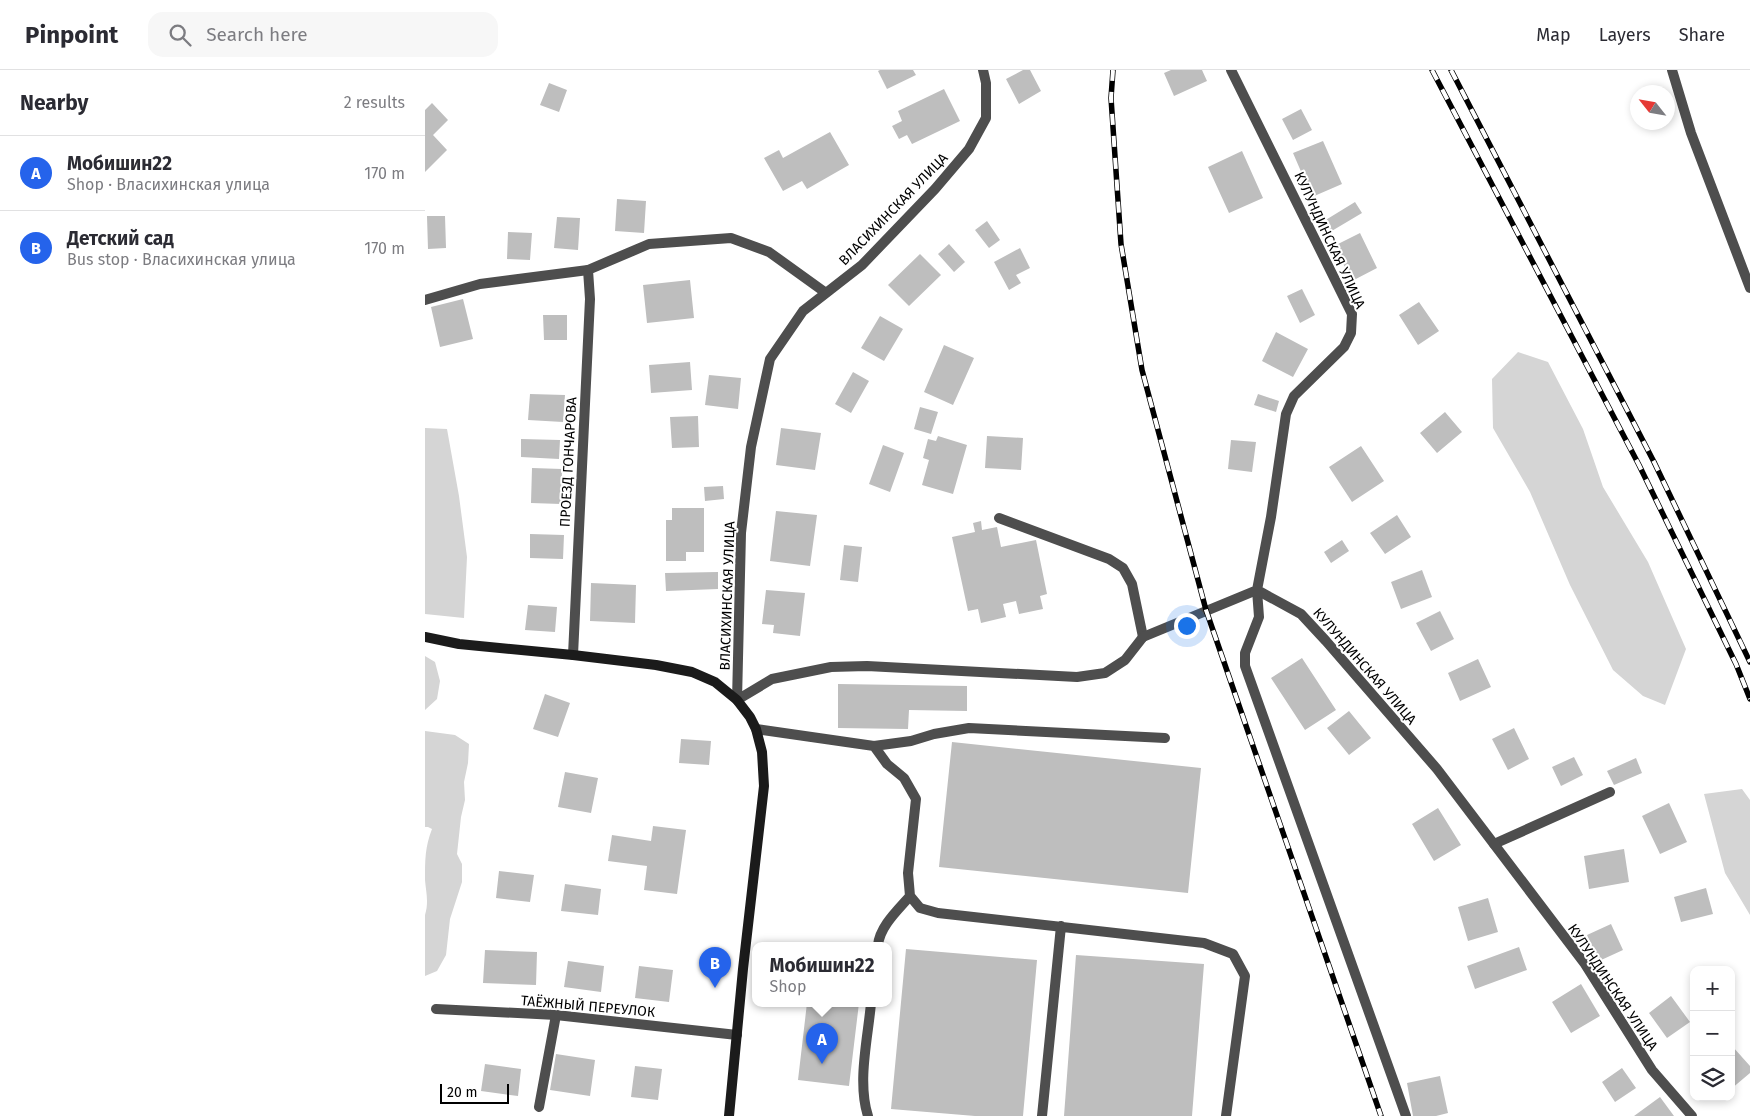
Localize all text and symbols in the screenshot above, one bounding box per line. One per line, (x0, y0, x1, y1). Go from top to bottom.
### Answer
search box (148, 12, 498, 57)
text: Pinpoint (25, 21, 118, 49)
icon: search (166, 21, 194, 49)
text: Search here (206, 23, 308, 46)
text: Map (1536, 24, 1571, 46)
text: Layers (1599, 24, 1651, 46)
text: Share (1679, 24, 1725, 46)
north arrow (1630, 85, 1675, 130)
text: Nearby (20, 90, 88, 116)
text: 2 results (344, 93, 405, 112)
street label: ВЛАСИХИНСКАЯ УЛИЦА (835, 150, 951, 269)
text: Мобишин22 (67, 152, 172, 175)
text: A (31, 164, 41, 183)
text: 170 m (364, 164, 405, 183)
street label: КУЛУНДИНСКАЯ УЛИЦА (1290, 169, 1369, 311)
text: Shop · Власихинская улица (67, 175, 270, 194)
text: Детский сад (67, 227, 174, 250)
text: B (31, 239, 41, 258)
text: 170 m (364, 239, 405, 258)
text: Bus stop · Власихинская улица (67, 250, 296, 269)
street label: ПРОЕЗД ГОНЧАРОВА (557, 396, 580, 528)
street label: ВЛАСИХИНСКАЯ УЛИЦА (716, 521, 739, 671)
street label: КУЛУНДИНСКАЯ УЛИЦА (1309, 604, 1420, 728)
your location (1174, 613, 1200, 639)
street label: КУЛУНДИНСКАЯ УЛИЦА (1564, 921, 1661, 1054)
popup (752, 942, 892, 1007)
pin: B (699, 947, 731, 988)
text: Мобишин22 (769, 954, 875, 977)
map controls (1690, 966, 1735, 1101)
button: + (1690, 966, 1735, 1011)
text: Shop (769, 977, 806, 996)
street label: ТАЁЖНЫЙ ПЕРЕУЛОК (520, 992, 657, 1021)
button: − (1690, 1011, 1735, 1056)
pin: A (806, 1023, 838, 1064)
button: layers (1690, 1056, 1735, 1101)
scale bar (440, 1081, 509, 1104)
text: 20 m (447, 1084, 477, 1101)

